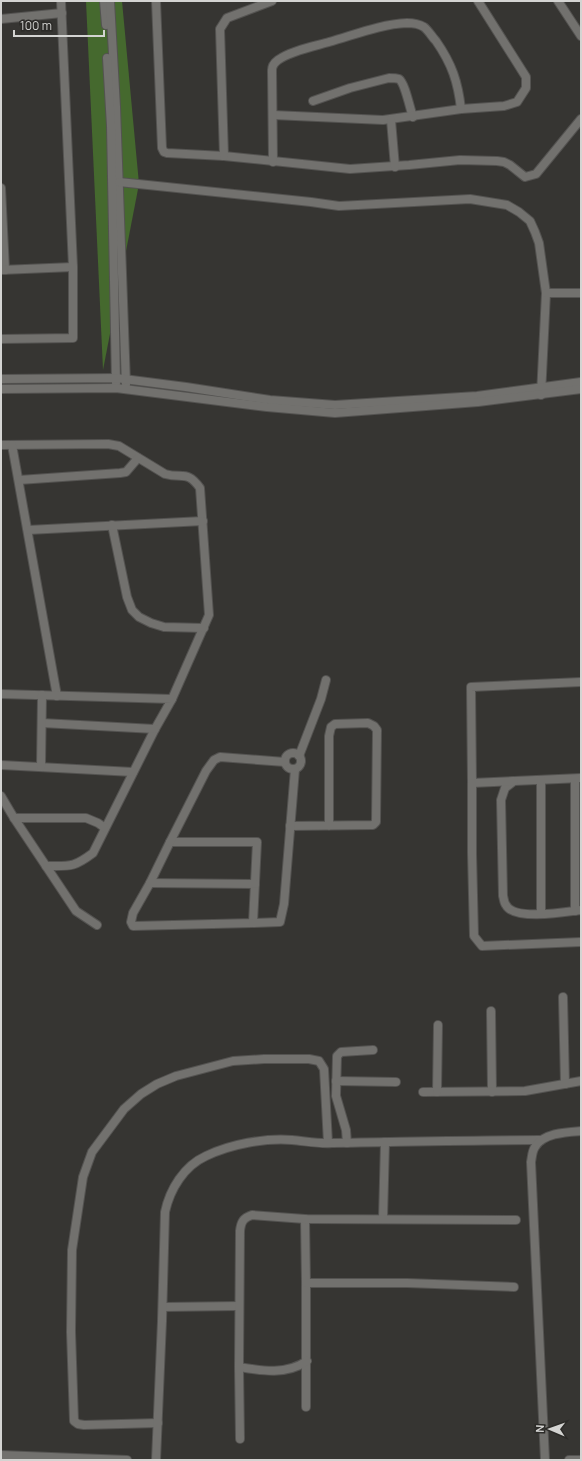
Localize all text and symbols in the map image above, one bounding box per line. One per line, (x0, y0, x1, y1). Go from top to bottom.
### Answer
scale bar (14, 12, 104, 38)
text: 100 m (20, 17, 52, 34)
north arrow (530, 1409, 570, 1449)
text: N (532, 1424, 547, 1433)

